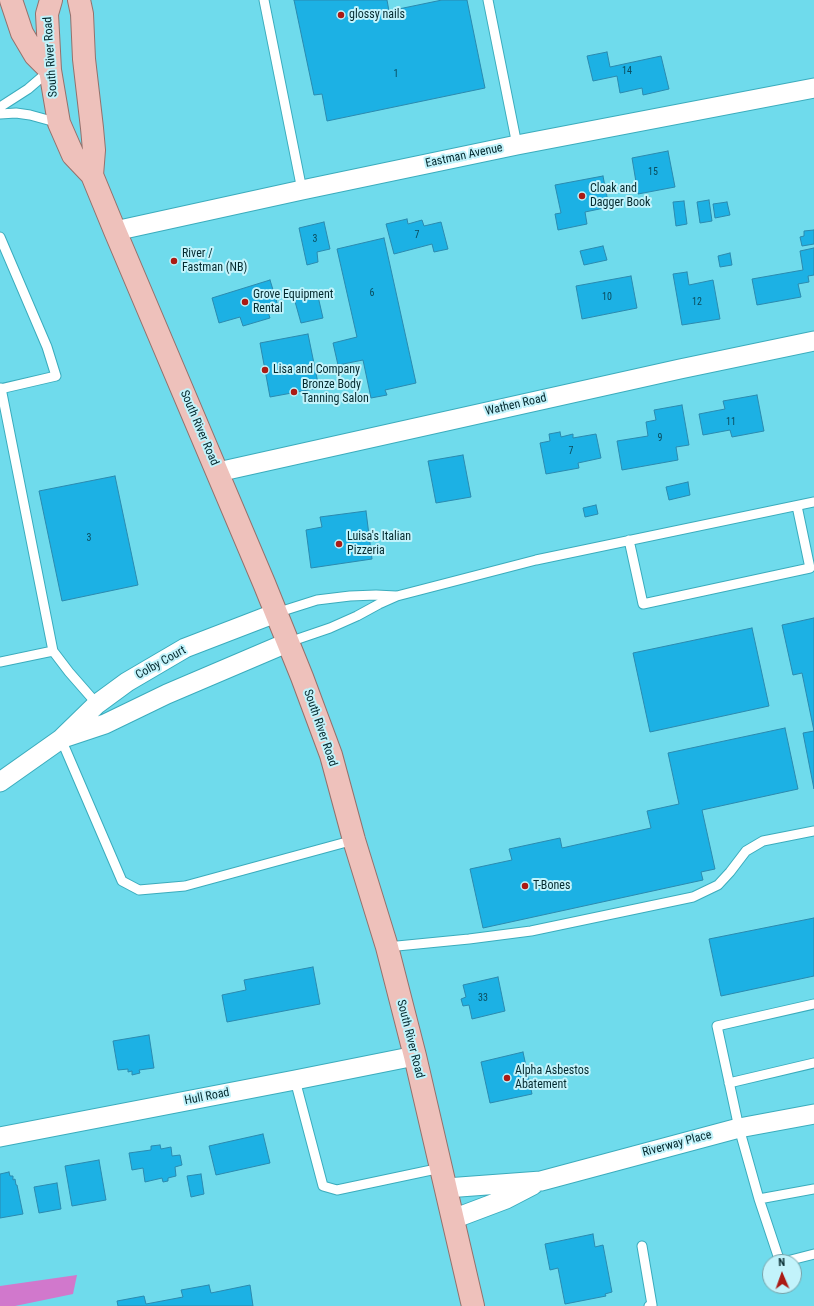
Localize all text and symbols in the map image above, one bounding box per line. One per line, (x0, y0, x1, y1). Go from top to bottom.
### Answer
place label: glossy nails (349, 8, 405, 22)
marker: glossy nails (336, 10, 346, 20)
street label: South River Road (41, 16, 61, 98)
house number: 14 (622, 65, 632, 77)
house number: 1 (394, 68, 398, 80)
street label: Eastman Avenue (424, 141, 504, 171)
house number: 15 (648, 166, 658, 178)
place label: Cloak and Dagger Book (590, 182, 650, 210)
marker: Cloak and Dagger Book (577, 191, 587, 201)
house number: 7 (415, 229, 419, 241)
house number: 3 (313, 233, 317, 245)
place label: River / Fastman (NB) (182, 247, 247, 275)
marker: River / Fastman (NB) (169, 256, 179, 266)
house number: 6 (370, 287, 374, 299)
place label: Grove Equipment Rental (253, 288, 333, 316)
house number: 10 (602, 291, 612, 303)
house number: 12 (692, 296, 702, 308)
marker: Grove Equipment Rental (240, 297, 250, 307)
place label: Lisa and Company (273, 363, 360, 377)
marker: Lisa and Company (260, 365, 270, 375)
place label: Bronze Body Tanning Salon (302, 378, 369, 406)
marker: Bronze Body Tanning Salon (289, 387, 299, 397)
street label: South River Road (177, 388, 221, 468)
street label: Wathen Road (484, 391, 548, 419)
house number: 11 (726, 416, 736, 428)
house number: 9 (658, 432, 662, 444)
house number: 7 (569, 445, 573, 457)
place label: Luisa's Italian Pizzeria (347, 530, 411, 558)
house number: 3 (87, 532, 91, 544)
marker: Luisa's Italian Pizzeria (334, 539, 344, 549)
street label: Colby Court (133, 643, 189, 683)
street label: South River Road (300, 688, 340, 768)
place label: T-Bones (533, 879, 570, 893)
marker: T-Bones (520, 881, 530, 891)
house number: 33 (478, 992, 488, 1004)
street label: South River Road (393, 998, 427, 1080)
place label: Alpha Asbestos Abatement (515, 1064, 589, 1092)
marker: Alpha Asbestos Abatement (502, 1073, 512, 1083)
street label: Hull Road (183, 1086, 231, 1108)
street label: Riverway Place (641, 1128, 713, 1160)
north arrow (762, 1254, 802, 1294)
text: N (778, 1256, 785, 1269)

